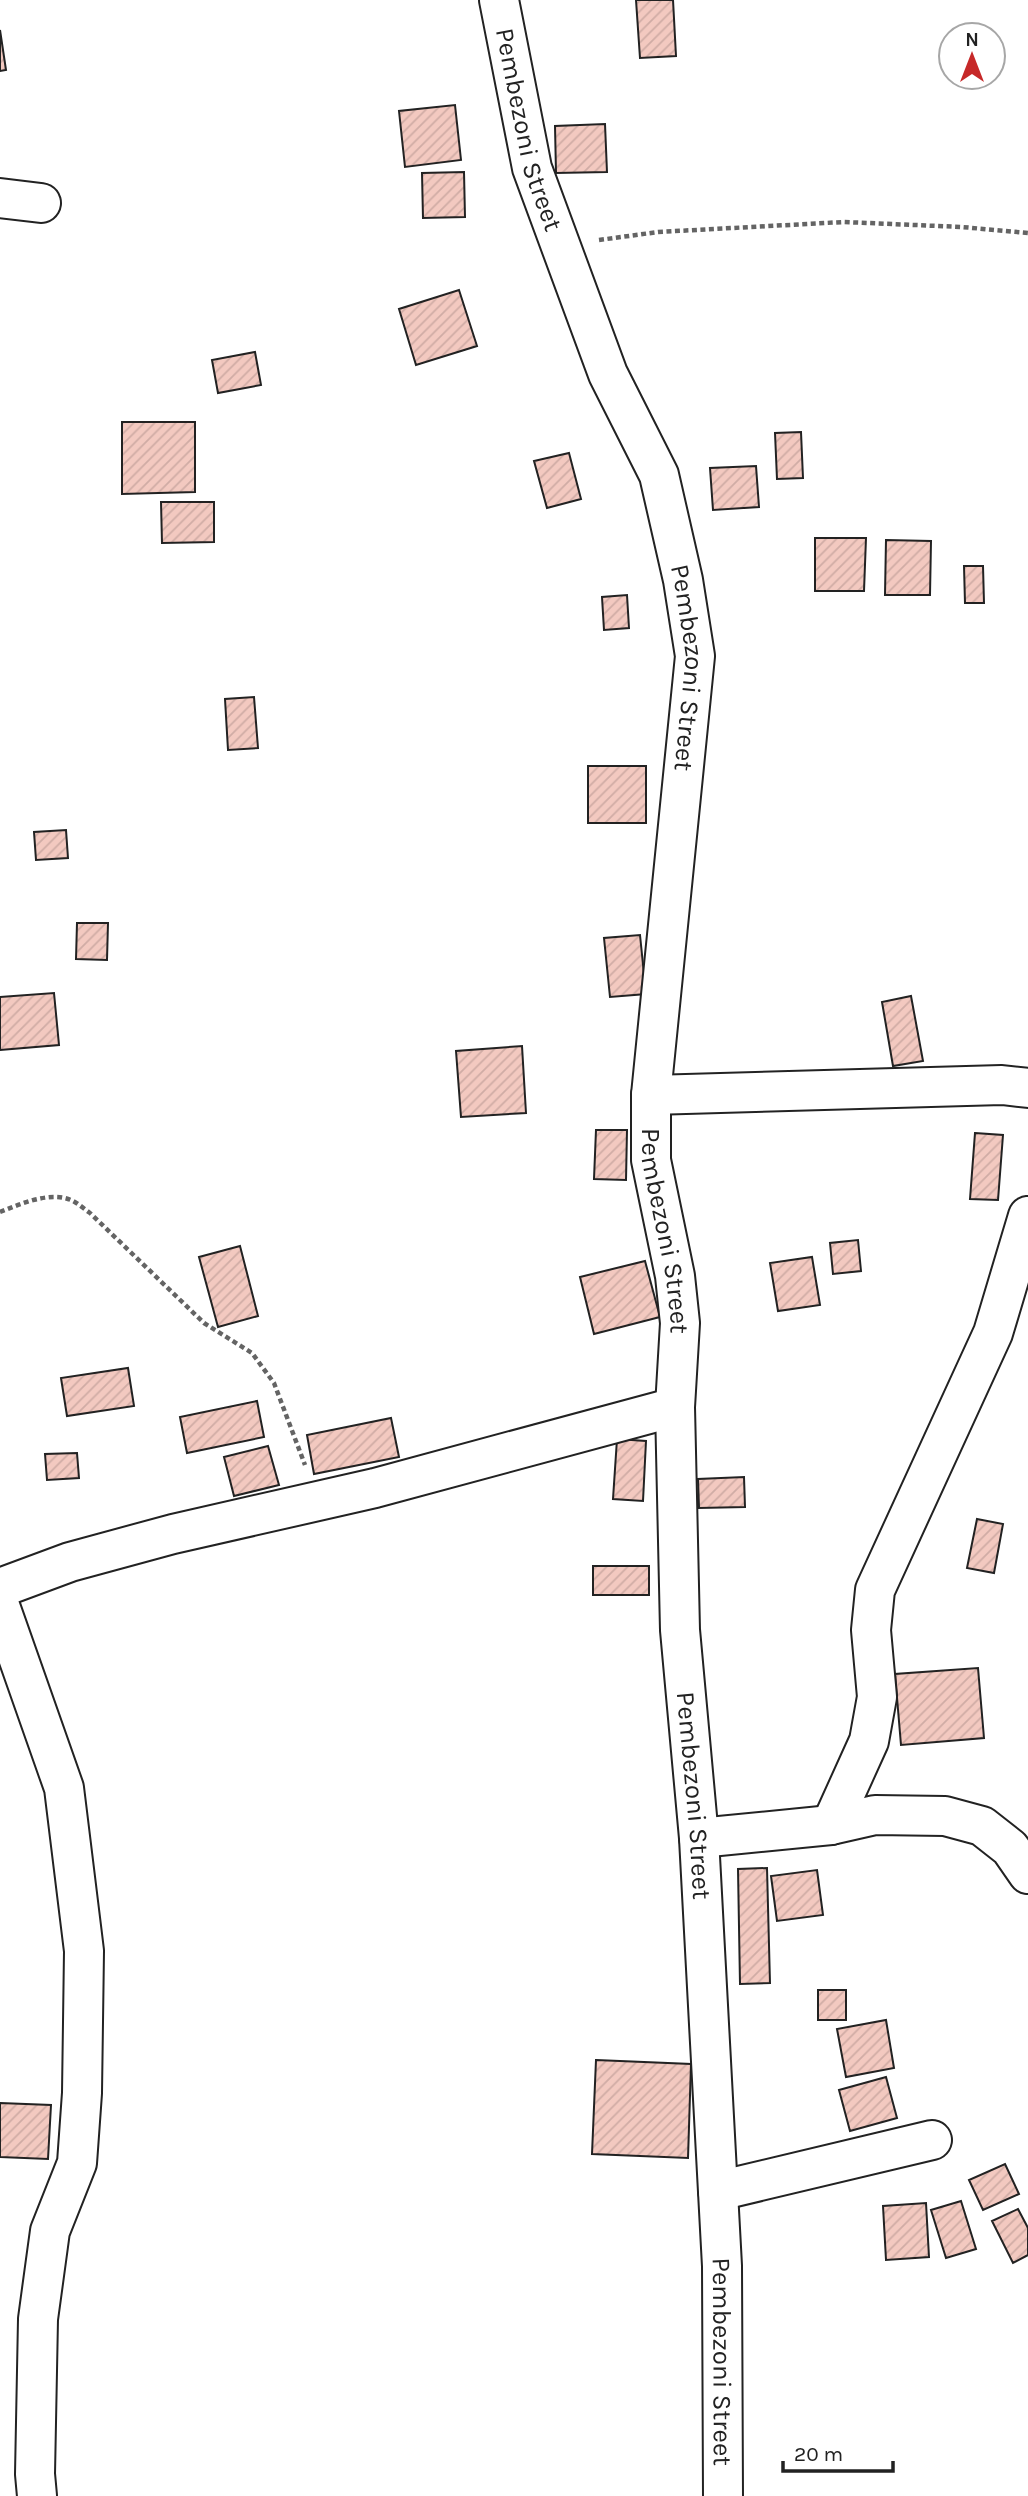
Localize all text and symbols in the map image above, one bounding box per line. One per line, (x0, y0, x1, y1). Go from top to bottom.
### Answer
north arrow (937, 21, 1007, 91)
street label: Pembezoni Street (489, 25, 569, 236)
text: N (965, 29, 979, 51)
street label: Pembezoni Street (664, 561, 710, 773)
street label: Pembezoni Street (634, 1128, 695, 1335)
street label: Pembezoni Street (670, 1690, 717, 1901)
street label: Pembezoni Street (706, 2257, 738, 2466)
scale bar (783, 2430, 893, 2474)
text: 20 m (794, 2442, 843, 2466)

